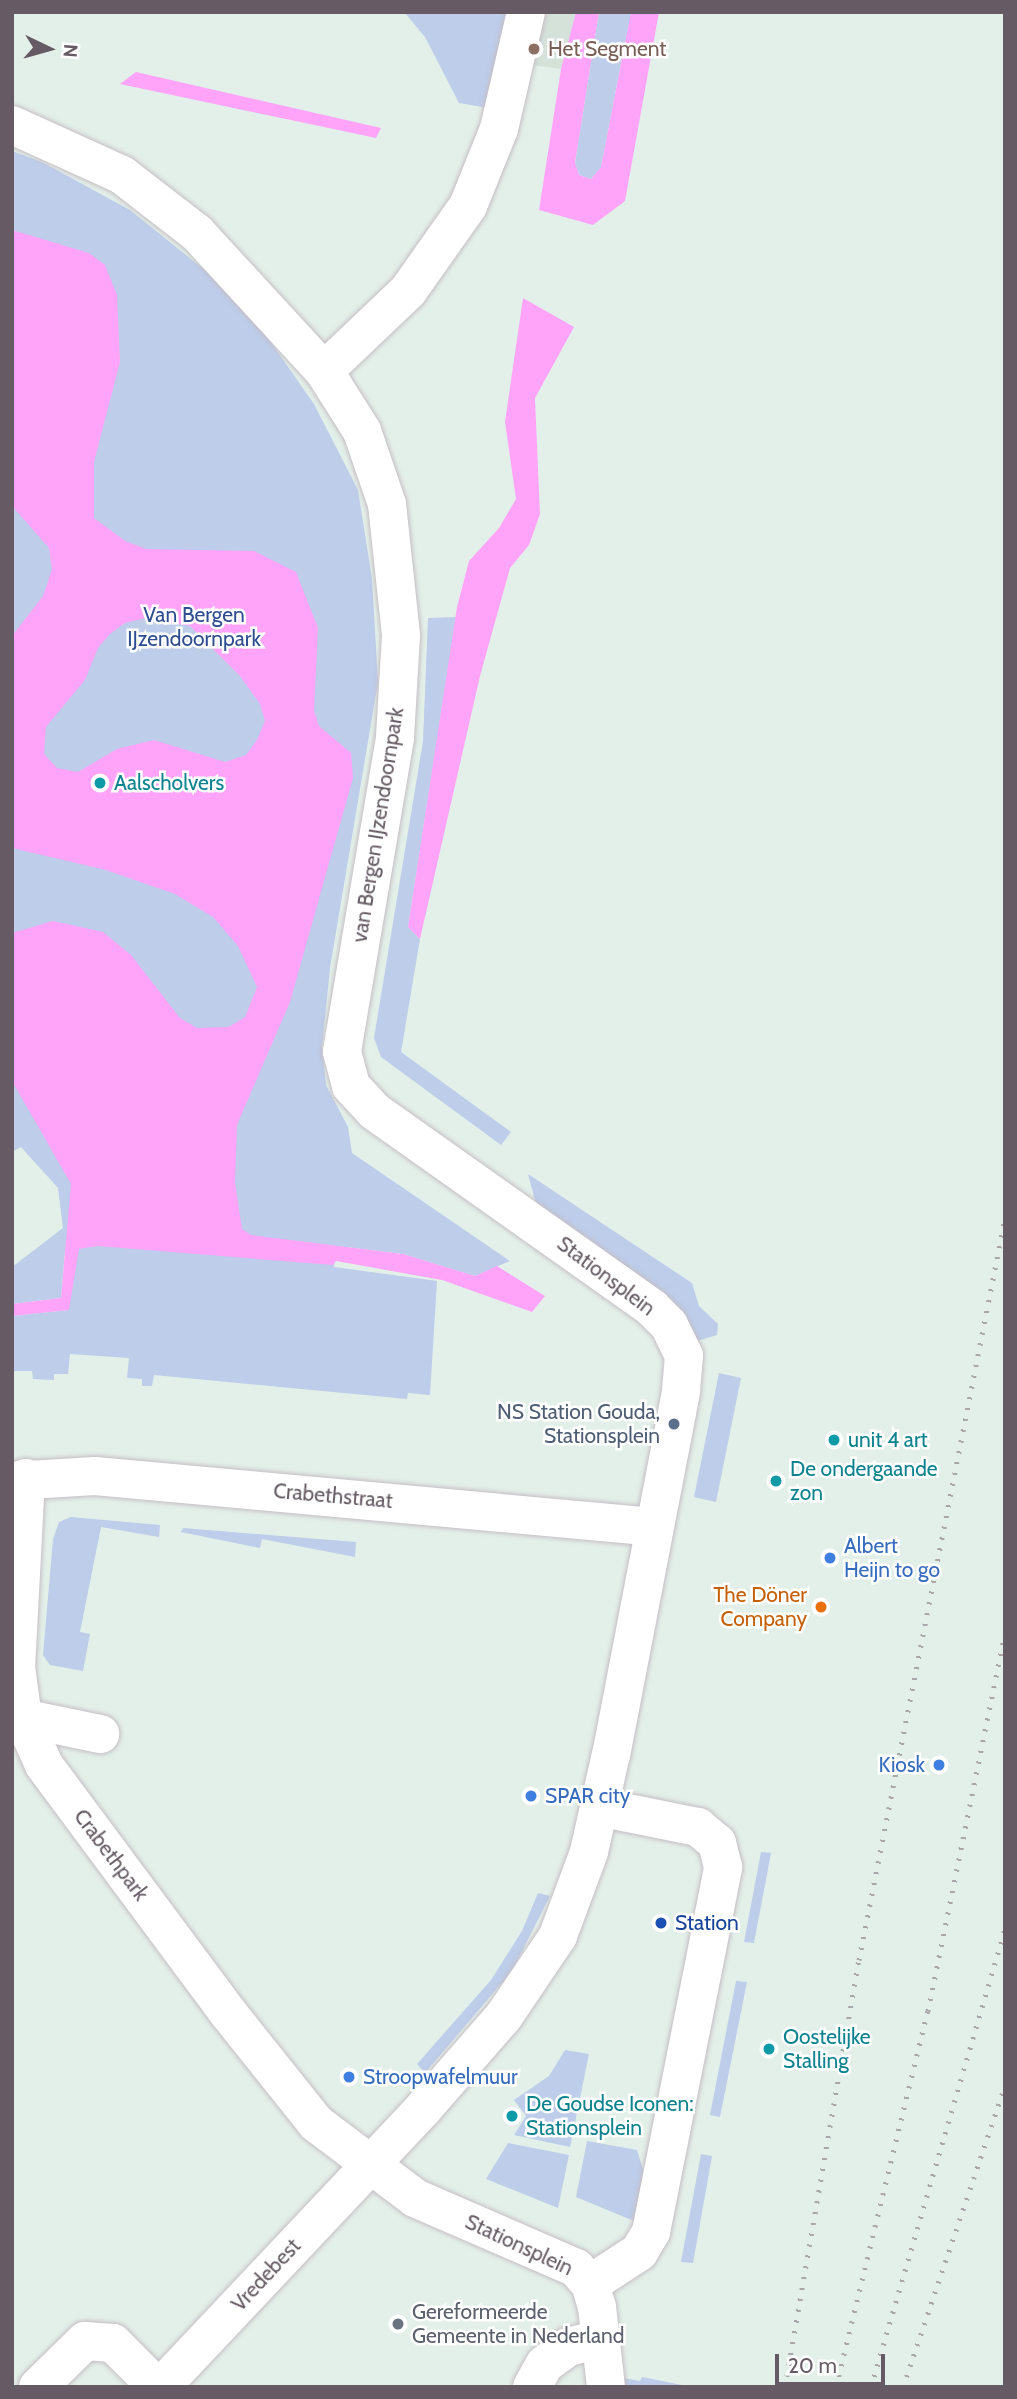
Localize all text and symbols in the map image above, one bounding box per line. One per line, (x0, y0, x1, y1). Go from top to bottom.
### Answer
north arrow (14, 14, 84, 84)
place label: Het Segment (548, 36, 666, 62)
marker: Het Segment (526, 41, 542, 57)
text: N (58, 43, 82, 59)
park label: Van Bergen IJzendoornpark (127, 602, 261, 652)
street label: van Bergen IJzendoornpark (347, 706, 409, 944)
place label: Aalscholvers (114, 770, 224, 796)
marker: Aalscholvers (92, 775, 108, 791)
street label: Stationsplein (552, 1231, 660, 1321)
place label: NS Station Gouda, Stationsplein (497, 1399, 660, 1449)
marker: NS Station Gouda, Stationsplein (666, 1416, 682, 1432)
place label: unit 4 art (848, 1427, 928, 1453)
marker: unit 4 art (826, 1432, 842, 1448)
place label: De ondergaande zon (790, 1456, 938, 1506)
marker: De ondergaande zon (768, 1473, 784, 1489)
street label: Crabethstraat (272, 1478, 394, 1514)
place label: Albert Heijn to go (844, 1533, 940, 1583)
marker: Albert Heijn to go (822, 1550, 838, 1566)
place label: The Döner Company (713, 1582, 807, 1632)
marker: The Döner Company (813, 1599, 829, 1615)
place label: Kiosk (879, 1752, 925, 1778)
marker: Kiosk (931, 1757, 947, 1773)
place label: SPAR city (545, 1783, 630, 1809)
marker: SPAR city (523, 1788, 539, 1804)
street label: Crabethpark (68, 1804, 154, 1906)
place label: Station (675, 1910, 739, 1936)
marker: Station (653, 1915, 669, 1931)
place label: Oostelijke Stalling (783, 2024, 871, 2074)
marker: Oostelijke Stalling (761, 2041, 777, 2057)
place label: Stroopwafelmuur (363, 2064, 518, 2090)
marker: Stroopwafelmuur (341, 2069, 357, 2085)
place label: De Goudse Iconen: Stationsplein (526, 2091, 694, 2141)
marker: De Goudse Iconen: Stationsplein (504, 2108, 520, 2124)
street label: Stationsplein (461, 2209, 577, 2281)
street label: Vredebest (226, 2234, 306, 2316)
place label: Gereformeerde Gemeente in Nederland (412, 2299, 624, 2349)
marker: Gereformeerde Gemeente in Nederland (390, 2316, 406, 2332)
scale bar (779, 2340, 889, 2384)
text: 20 m (788, 2353, 837, 2378)

